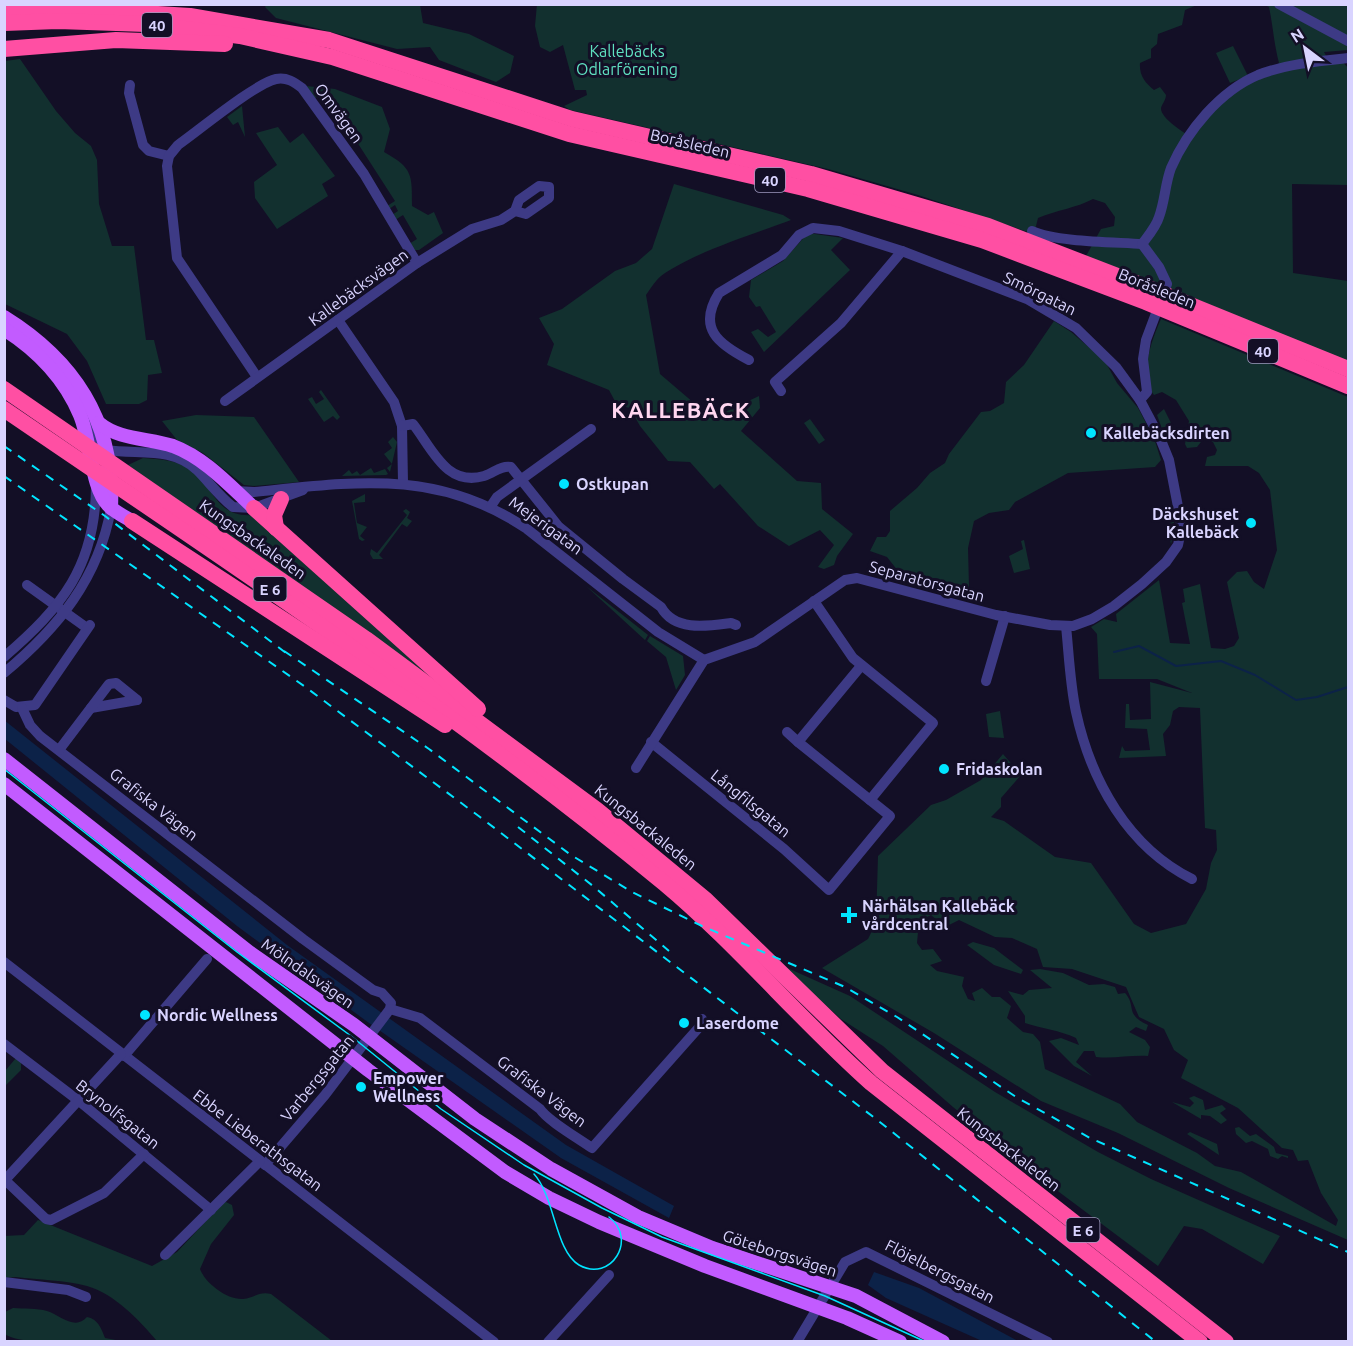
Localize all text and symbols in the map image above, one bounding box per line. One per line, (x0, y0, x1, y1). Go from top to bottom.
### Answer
road number: 40 (142, 13, 172, 37)
north arrow (1275, 18, 1335, 78)
text: N (1287, 24, 1307, 46)
park label: Kallebäcks Odlarförening (576, 42, 678, 78)
street label: Omvägen (311, 80, 367, 146)
street label: Boråsleden (648, 125, 732, 161)
road number: 40 (755, 168, 785, 192)
street label: Kallebäcksvägen (305, 245, 411, 329)
street label: Boråsleden (1116, 264, 1198, 312)
street label: Smörgatan (1001, 268, 1079, 318)
road number: 40 (1248, 339, 1278, 363)
district label: KALLEBÄCK (611, 397, 751, 422)
place label: Kallebäcksdirten (1103, 424, 1230, 442)
marker: Kallebäcksdirten (1084, 426, 1098, 440)
place label: Ostkupan (576, 475, 649, 493)
marker: Ostkupan (557, 477, 571, 491)
street label: Mejerigatan (506, 492, 586, 558)
street label: Kungsbackaleden (196, 496, 310, 582)
place label: Däckshuset Kallebäck (1152, 505, 1239, 541)
marker: Däckshuset Kallebäck (1244, 516, 1258, 530)
street label: Separatorsgatan (867, 557, 987, 605)
road number: E 6 (254, 577, 286, 601)
place label: Fridaskolan (956, 760, 1043, 778)
marker: Fridaskolan (937, 762, 951, 776)
street label: Grafiska Vägen (106, 764, 202, 844)
street label: Långfilsgatan (708, 766, 794, 840)
street label: Kungsbackaleden (591, 780, 701, 874)
place label: Närhälsan Kallebäck vårdcentral (862, 897, 1015, 933)
marker: Närhälsan Kallebäck vårdcentral (840, 906, 858, 924)
street label: Mölndalsvägen (258, 935, 358, 1011)
place label: Nordic Wellness (157, 1006, 278, 1024)
marker: Nordic Wellness (138, 1008, 152, 1022)
place label: Laserdome (696, 1014, 779, 1032)
marker: Laserdome (677, 1016, 691, 1030)
street label: Varbergsgatan (277, 1031, 357, 1125)
street label: Grafiska Vägen (494, 1052, 590, 1130)
place label: Empower Wellness (373, 1069, 444, 1105)
street label: Brynolfsgatan (73, 1076, 163, 1152)
marker: Empower Wellness (354, 1080, 368, 1094)
street label: Ebbe Lieberathsgatan (190, 1086, 326, 1194)
street label: Kungsbackaleden (954, 1103, 1064, 1195)
road number: E 6 (1066, 1218, 1100, 1242)
street label: Göteborgsvägen (721, 1226, 839, 1280)
street label: Flöjelbergsgatan (882, 1236, 998, 1306)

